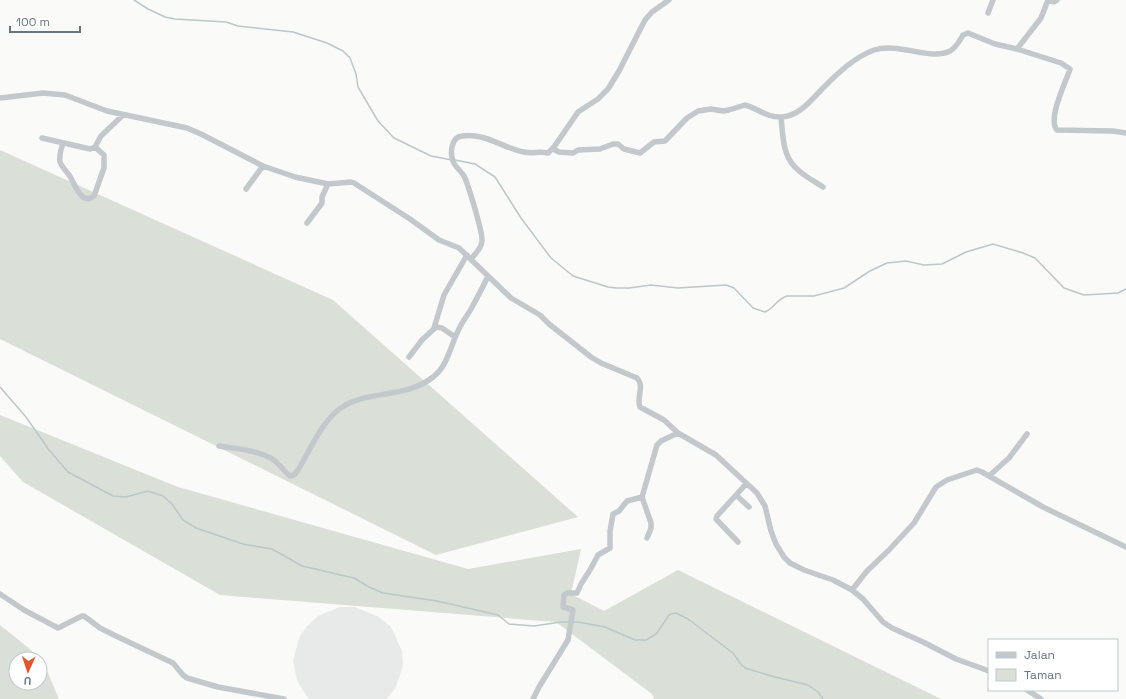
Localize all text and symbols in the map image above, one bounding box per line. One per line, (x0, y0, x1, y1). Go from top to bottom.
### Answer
scale bar (10, 8, 80, 34)
text: 100 m (16, 14, 50, 30)
legend (988, 639, 1118, 691)
text: Jalan (1024, 647, 1055, 663)
north arrow (8, 651, 48, 691)
text: Taman (1024, 667, 1061, 683)
text: U (23, 674, 32, 688)

